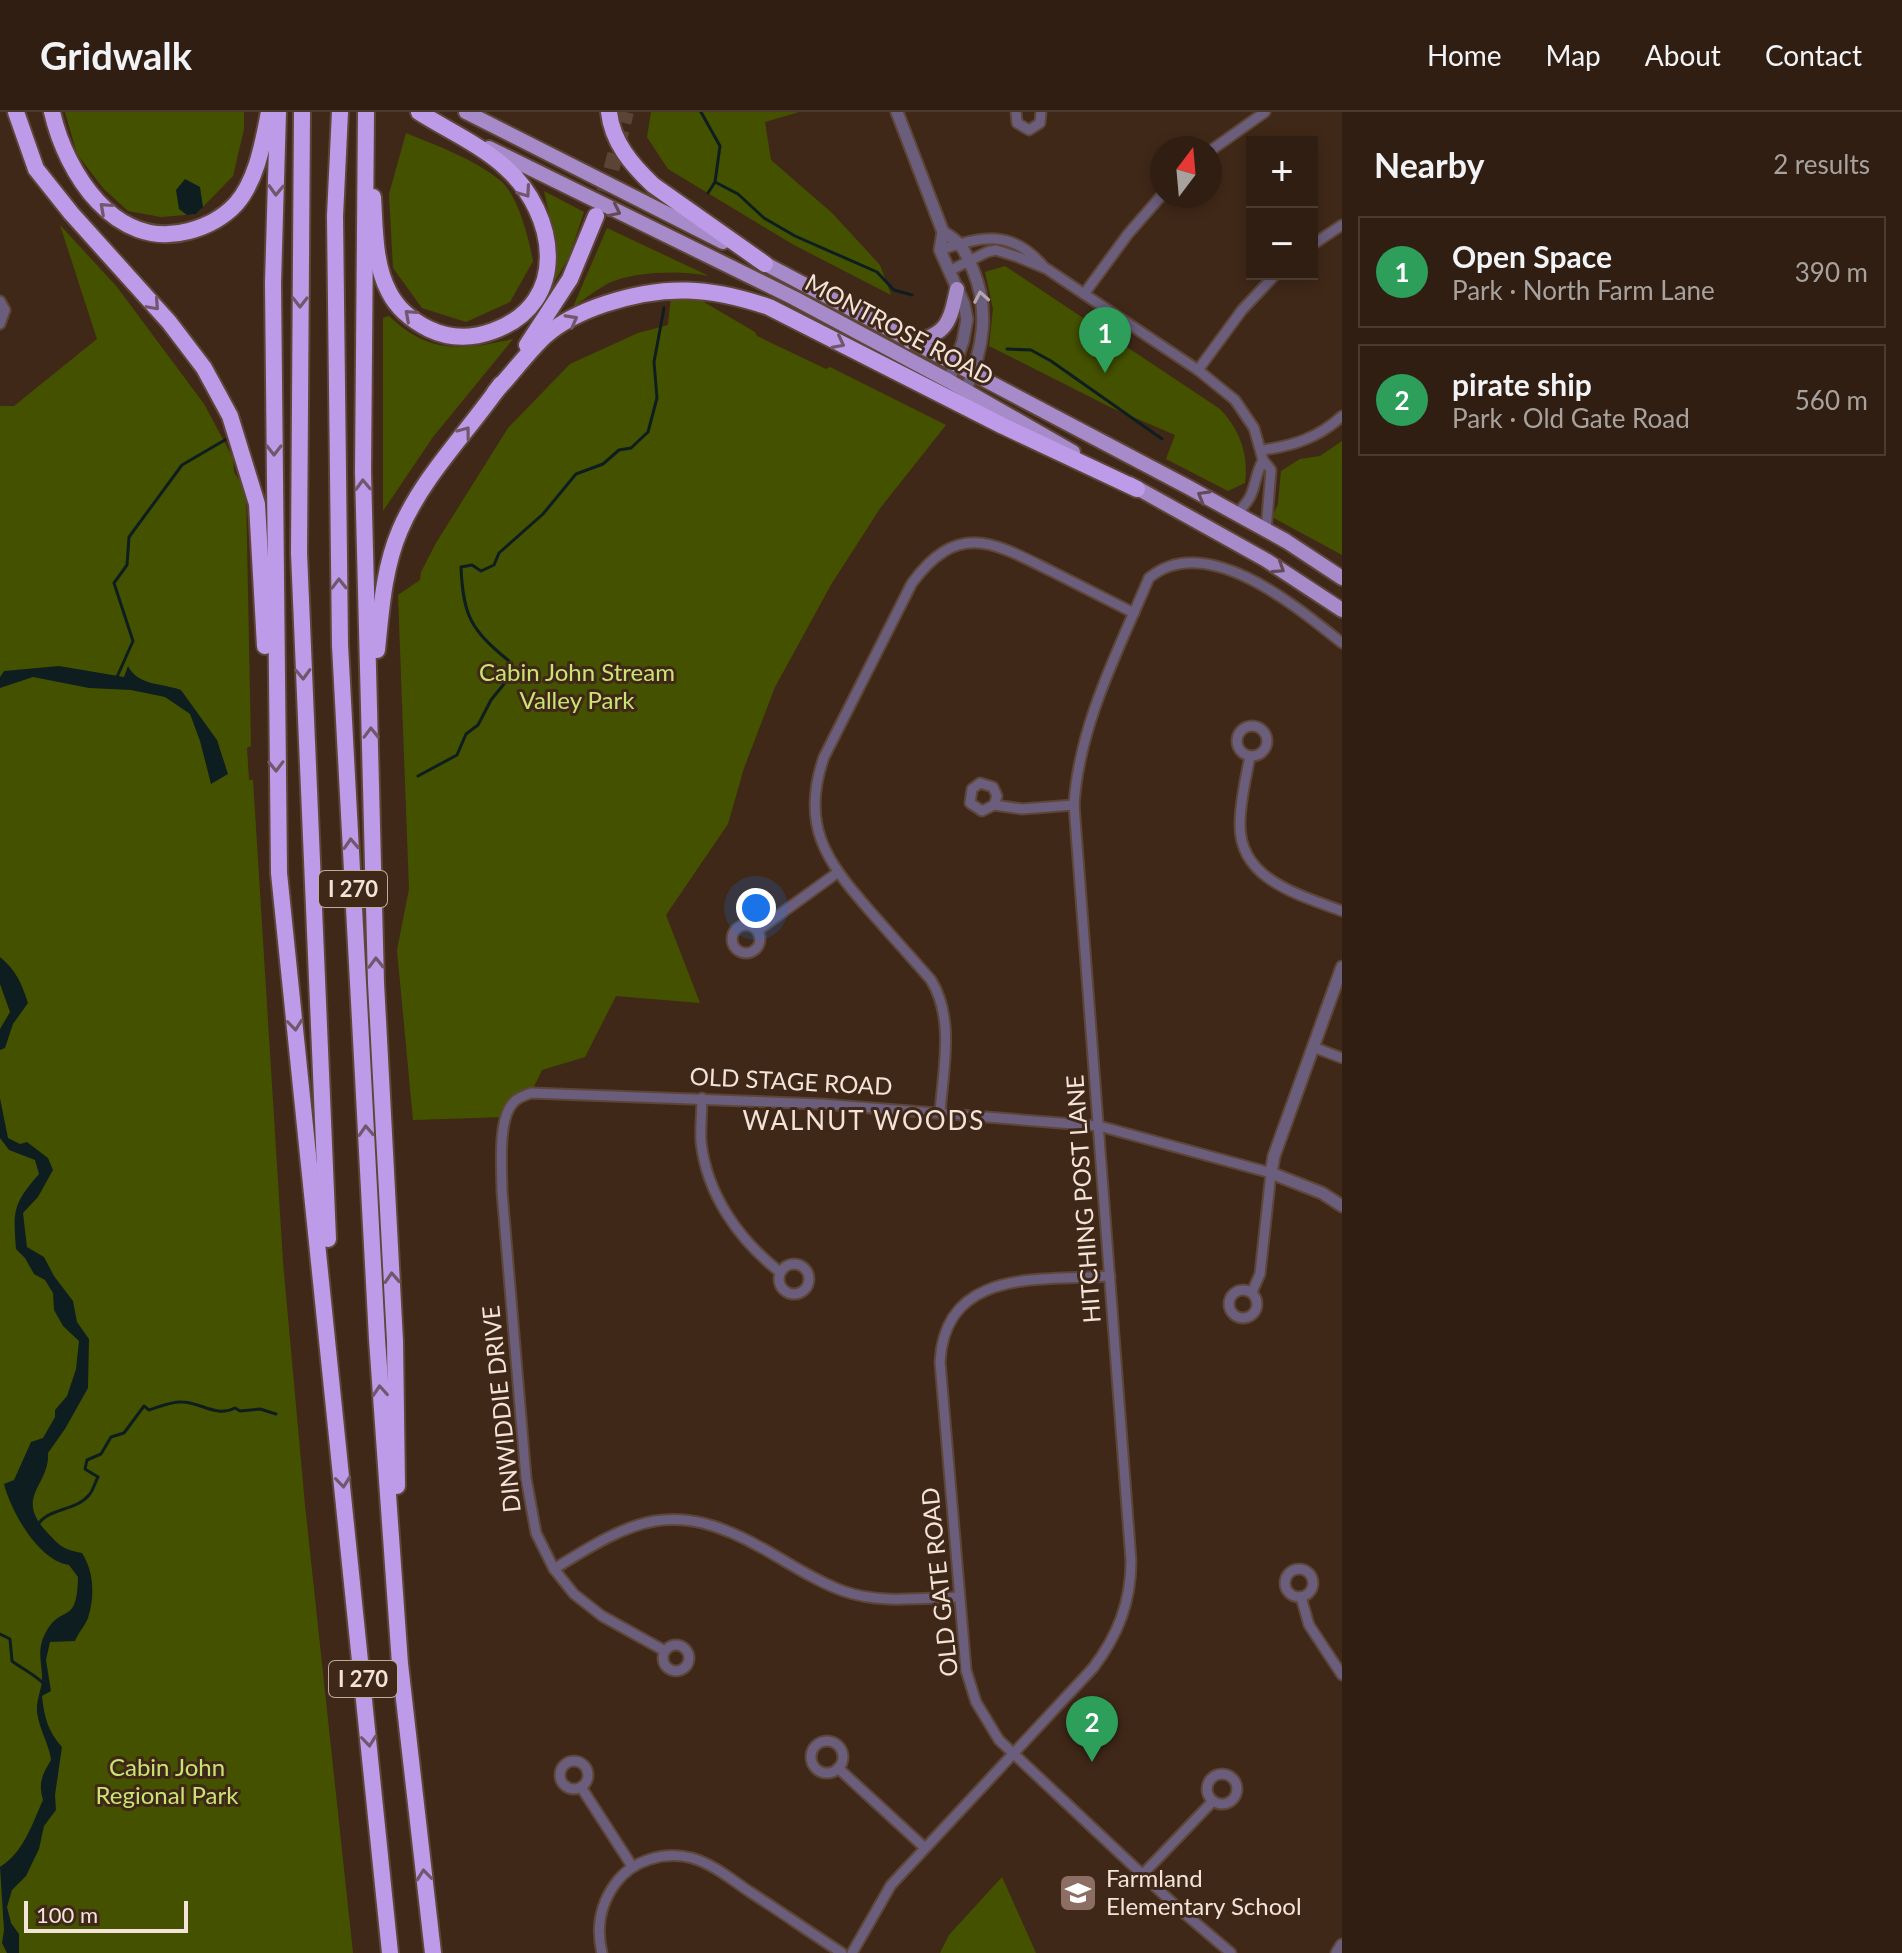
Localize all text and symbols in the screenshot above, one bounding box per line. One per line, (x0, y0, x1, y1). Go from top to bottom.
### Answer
text: Gridwalk (40, 32, 192, 78)
text: Home (1427, 38, 1502, 72)
text: Map (1546, 38, 1601, 72)
text: About (1645, 38, 1721, 72)
text: Contact (1765, 38, 1862, 72)
north arrow (1150, 136, 1222, 208)
map controls (1246, 136, 1318, 280)
button: + (1246, 136, 1318, 208)
text: Nearby (1374, 144, 1485, 185)
text: 2 results (1773, 148, 1870, 180)
one-way arrow (515, 183, 530, 197)
one-way arrow (267, 184, 284, 197)
one-way arrow (607, 201, 622, 217)
one-way arrow (99, 204, 114, 218)
button: − (1246, 208, 1318, 280)
text: Open Space (1452, 238, 1612, 274)
text: 1 (1394, 256, 1410, 288)
text: 390 m (1795, 256, 1868, 288)
street label: MONTROSE ROAD (801, 267, 999, 391)
text: Park · North Farm Lane (1452, 274, 1715, 306)
one-way arrow (973, 291, 990, 304)
one-way arrow (145, 295, 159, 310)
one-way arrow (291, 296, 309, 309)
pin: 1 (1079, 307, 1131, 373)
one-way arrow (404, 310, 419, 325)
one-way arrow (563, 314, 578, 329)
one-way arrow (830, 333, 845, 348)
text: pirate ship (1452, 366, 1592, 402)
text: 2 (1394, 384, 1410, 416)
text: 560 m (1795, 384, 1868, 416)
text: Park · Old Gate Road (1452, 402, 1690, 434)
one-way arrow (455, 427, 470, 441)
one-way arrow (265, 444, 283, 457)
one-way arrow (355, 478, 372, 491)
one-way arrow (1197, 490, 1212, 506)
one-way arrow (1270, 559, 1284, 574)
one-way arrow (331, 577, 348, 590)
park label: Cabin John Stream Valley Park (479, 657, 675, 714)
one-way arrow (295, 668, 312, 681)
one-way arrow (362, 726, 379, 739)
one-way arrow (268, 760, 285, 773)
one-way arrow (342, 837, 359, 850)
road number: I 270 (319, 871, 387, 907)
your location (736, 888, 776, 928)
one-way arrow (367, 956, 384, 969)
one-way arrow (286, 1019, 303, 1032)
street label: OLD STAGE ROAD (689, 1061, 893, 1100)
street label: HITCHING POST LANE (1059, 1074, 1106, 1324)
district label: WALNUT WOODS (743, 1104, 985, 1136)
one-way arrow (357, 1124, 374, 1137)
one-way arrow (384, 1271, 401, 1284)
street label: DINWIDDIE DRIVE (475, 1304, 526, 1514)
one-way arrow (372, 1384, 389, 1397)
one-way arrow (334, 1476, 351, 1489)
street label: OLD GATE ROAD (914, 1486, 963, 1678)
road number: I 270 (329, 1661, 397, 1697)
pin: 2 (1066, 1696, 1118, 1762)
one-way arrow (360, 1735, 377, 1748)
park label: Cabin John Regional Park (96, 1752, 239, 1809)
place label: Farmland Elementary School (1106, 1863, 1302, 1920)
one-way arrow (415, 1869, 432, 1882)
school or university icon: Farmland Elementary School (1057, 1872, 1099, 1914)
scale bar (24, 1897, 188, 1933)
text: 100 m (36, 1901, 98, 1928)

